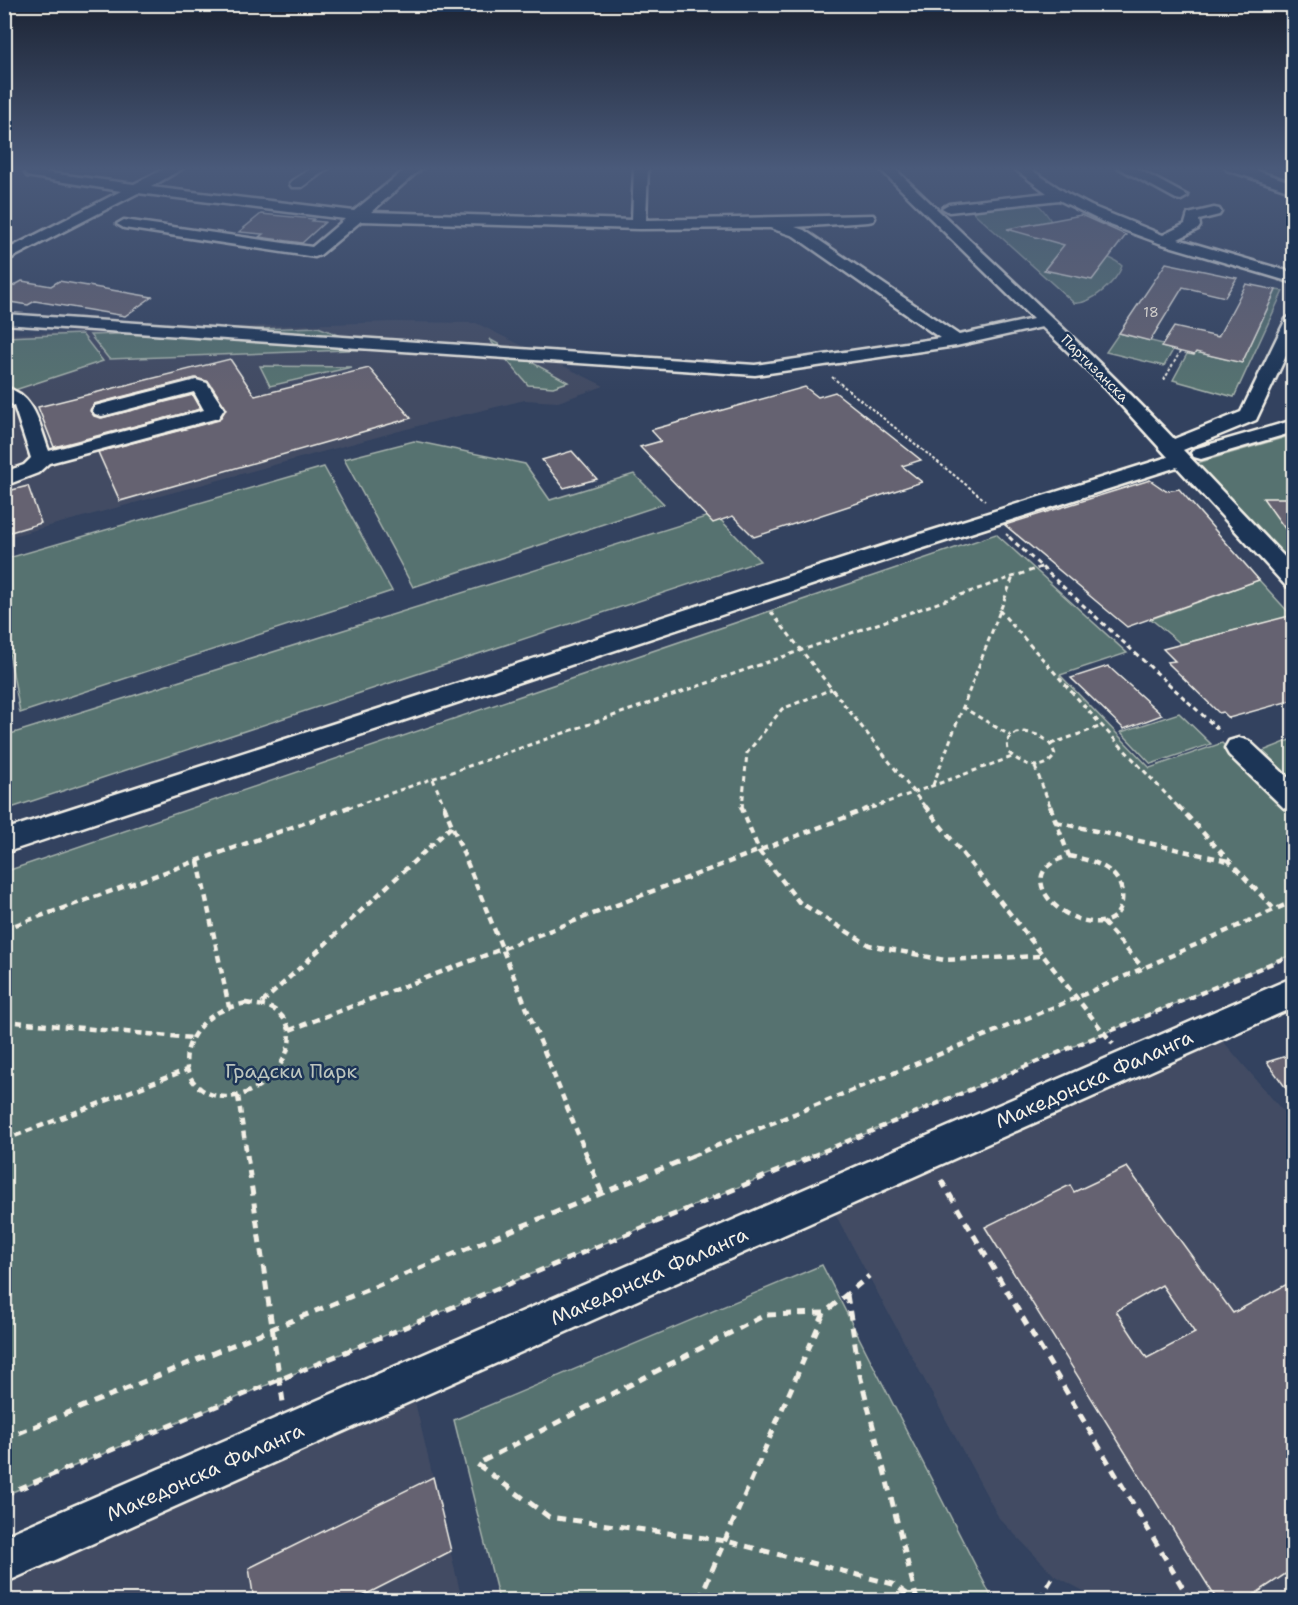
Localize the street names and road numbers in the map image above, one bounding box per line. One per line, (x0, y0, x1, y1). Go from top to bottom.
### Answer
street label: Партизанска (1058, 331, 1133, 406)
street label: Македонска Фаланга (991, 1023, 1197, 1134)
street label: Македонска Фаланга (546, 1220, 752, 1331)
street label: Македонска Фаланга (102, 1416, 308, 1527)

